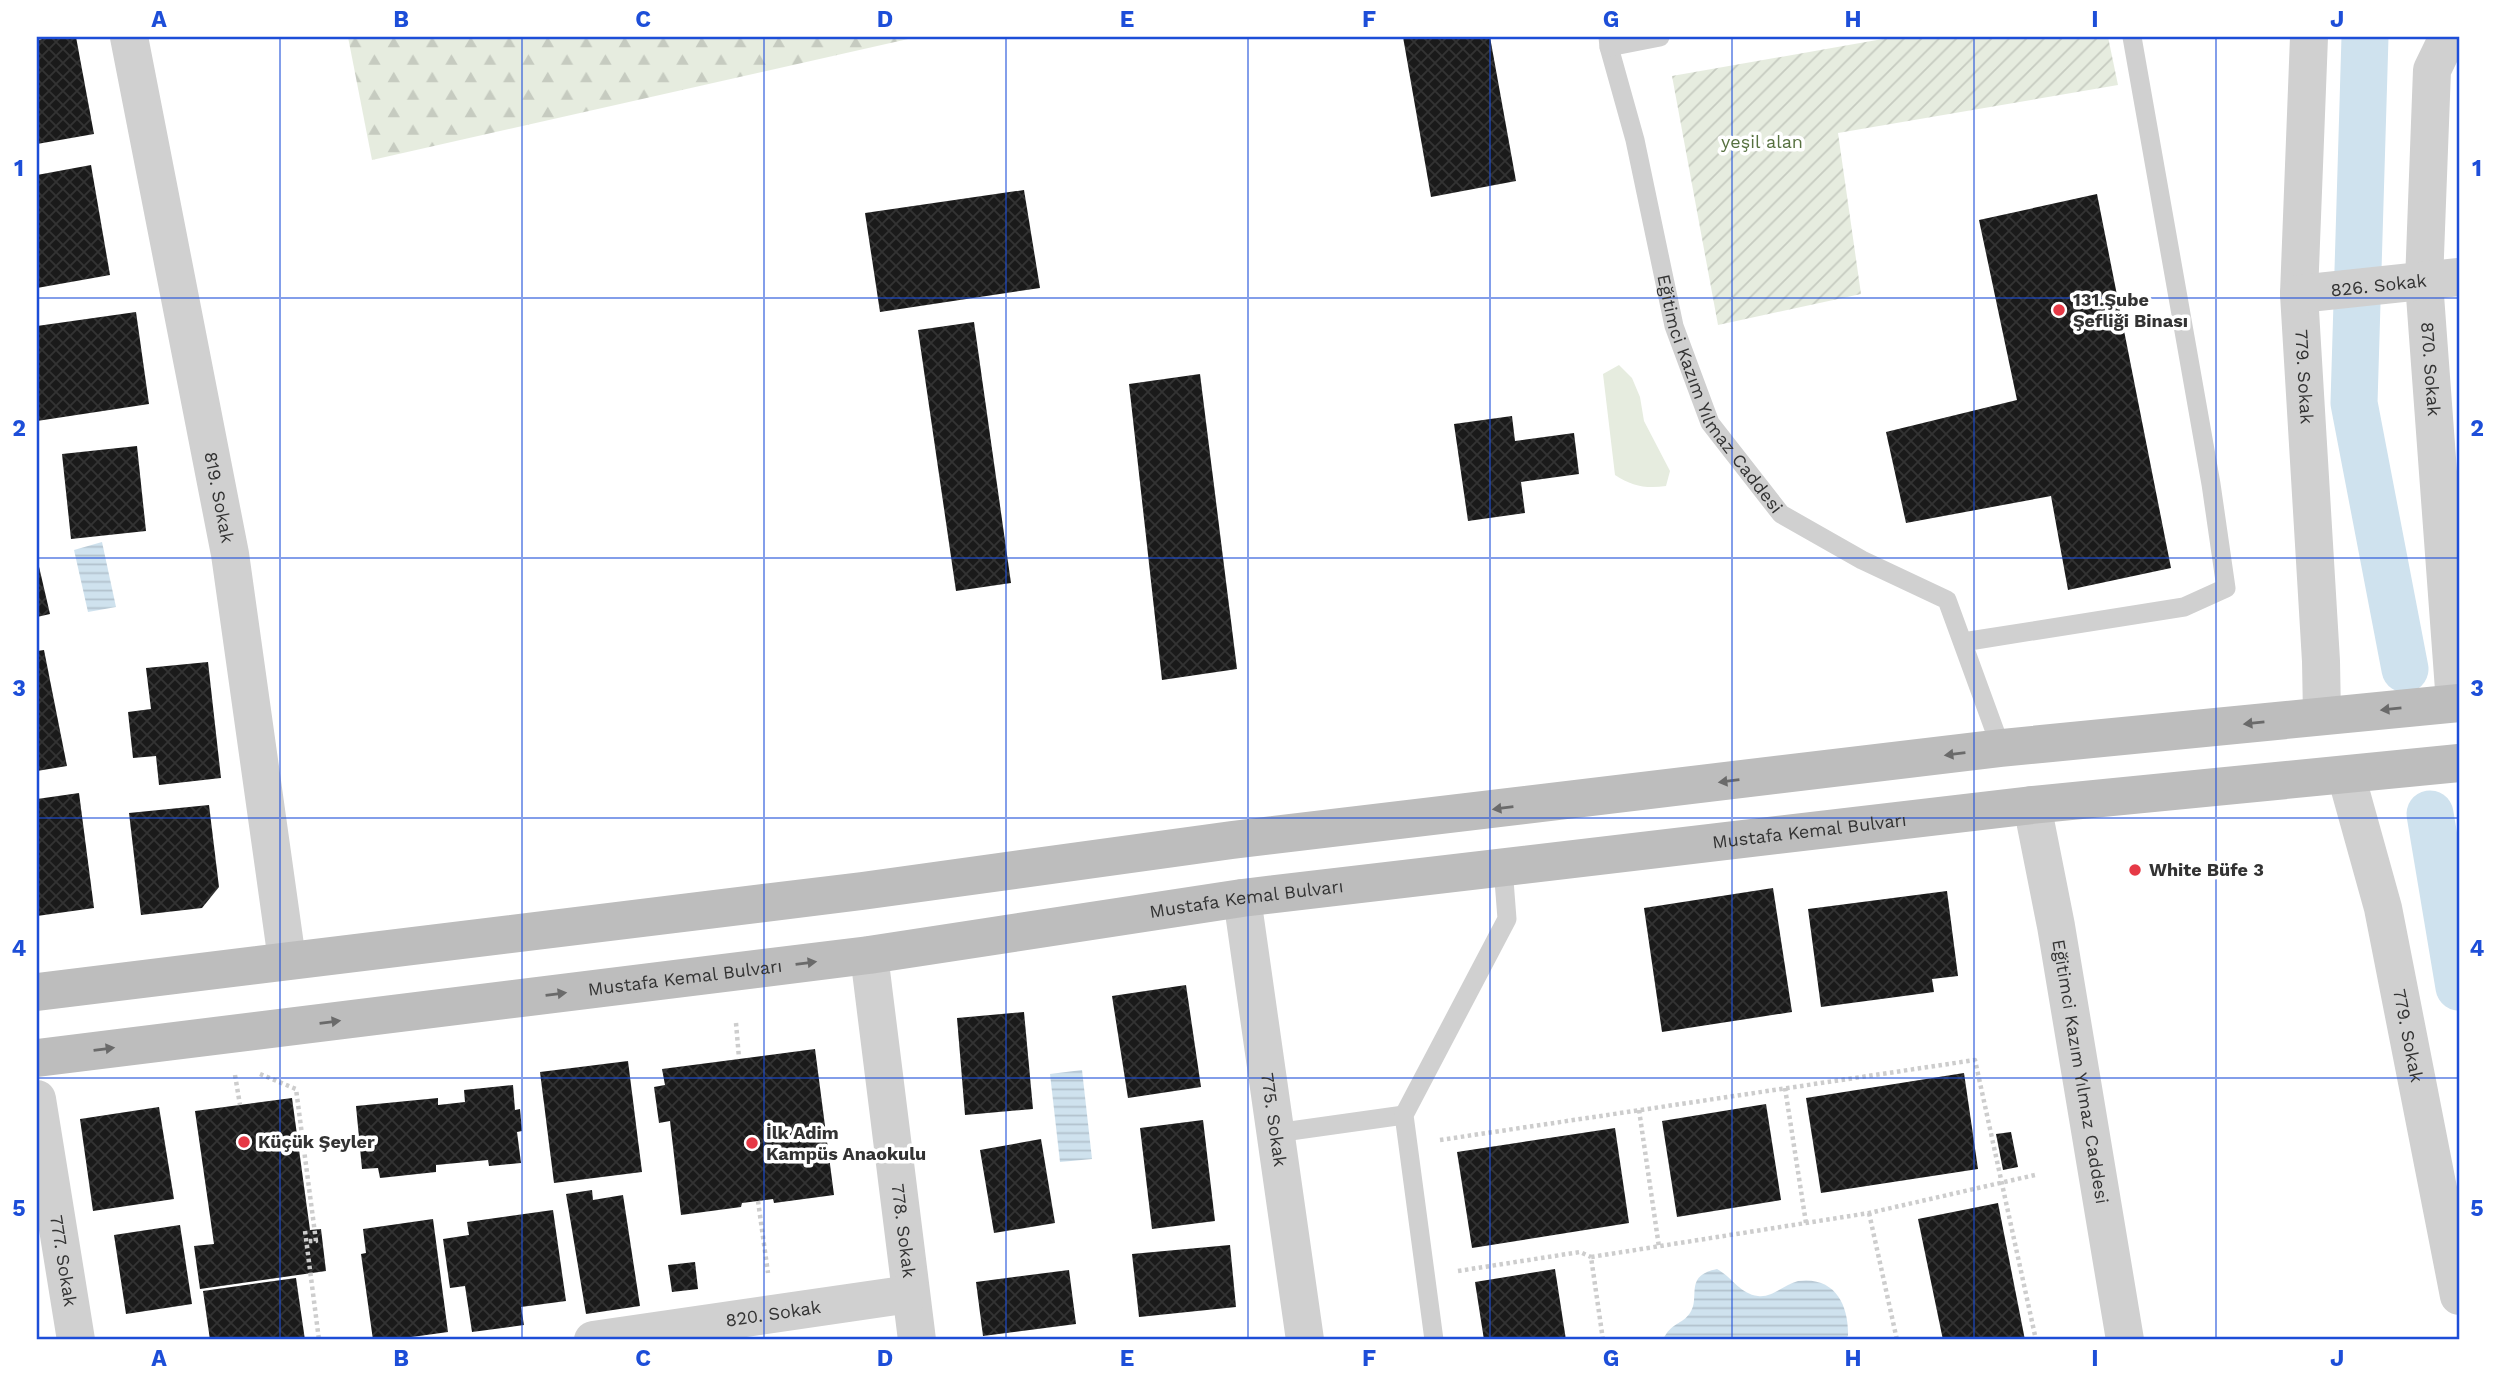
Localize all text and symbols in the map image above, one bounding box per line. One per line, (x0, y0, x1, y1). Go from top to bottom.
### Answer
text: A (151, 6, 167, 33)
text: B (393, 6, 409, 33)
text: C (635, 6, 651, 33)
text: D (877, 6, 893, 33)
text: E (1120, 6, 1134, 33)
text: F (1362, 6, 1376, 33)
text: G (1603, 6, 1619, 33)
text: H (1844, 6, 1862, 33)
text: I (2091, 6, 2099, 33)
text: J (2330, 6, 2344, 33)
park label: yeşil alan (1721, 131, 1803, 152)
text: 1 (14, 155, 24, 182)
text: 1 (2472, 155, 2482, 182)
street label: 826. Sokak (2330, 270, 2427, 301)
street label: Eğitimci Kazım Yılmaz Caddesi (1653, 272, 1787, 517)
place label: 131.Şube Şefliği Binası (2073, 289, 2188, 331)
marker: 131.Şube Şefliği Binası (2051, 302, 2067, 318)
street label: 870. Sokak (2417, 321, 2445, 417)
street label: 779. Sokak (2291, 329, 2318, 425)
text: 2 (12, 415, 26, 442)
text: 2 (2470, 415, 2484, 442)
street label: 819. Sokak (200, 450, 239, 545)
text: 3 (12, 675, 26, 702)
text: 3 (2470, 675, 2484, 702)
one-way arrow (2380, 704, 2402, 715)
one-way arrow (2243, 718, 2265, 729)
one-way arrow (1944, 748, 1966, 759)
one-way arrow (1718, 775, 1740, 786)
one-way arrow (1492, 802, 1514, 813)
street label: Mustafa Kemal Bulvarı (1711, 809, 1908, 853)
place label: White Büfe 3 (2149, 859, 2264, 880)
marker: White Büfe 3 (2127, 862, 2143, 878)
street label: Mustafa Kemal Bulvarı (1148, 875, 1344, 922)
text: 4 (12, 935, 27, 962)
text: 4 (2470, 935, 2485, 962)
street label: Eğitimci Kazım Yılmaz Caddesi (2048, 938, 2113, 1205)
street label: Mustafa Kemal Bulvarı (587, 955, 783, 1000)
one-way arrow (795, 958, 817, 969)
street label: 779. Sokak (2389, 987, 2428, 1084)
one-way arrow (545, 988, 567, 999)
one-way arrow (319, 1016, 341, 1027)
one-way arrow (94, 1044, 116, 1055)
street label: 775. Sokak (1257, 1071, 1291, 1168)
place label: İlk Adim Kampüs Anaokulu (766, 1122, 926, 1164)
place label: Küçük Şeyler (258, 1131, 375, 1152)
marker: Küçük Şeyler (236, 1134, 252, 1150)
marker: İlk Adim Kampüs Anaokulu (744, 1135, 760, 1151)
street label: 778. Sokak (888, 1183, 920, 1279)
text: 5 (12, 1195, 26, 1222)
text: 5 (2470, 1195, 2484, 1222)
street label: 777. Sokak (46, 1214, 81, 1308)
street label: 820. Sokak (724, 1296, 822, 1331)
text: A (151, 1345, 167, 1372)
text: B (393, 1345, 409, 1372)
text: C (635, 1345, 651, 1372)
text: D (877, 1345, 893, 1372)
text: E (1120, 1345, 1134, 1372)
text: F (1362, 1345, 1376, 1372)
text: G (1603, 1345, 1619, 1372)
text: H (1844, 1345, 1862, 1372)
text: I (2091, 1345, 2099, 1372)
text: J (2330, 1345, 2344, 1372)

